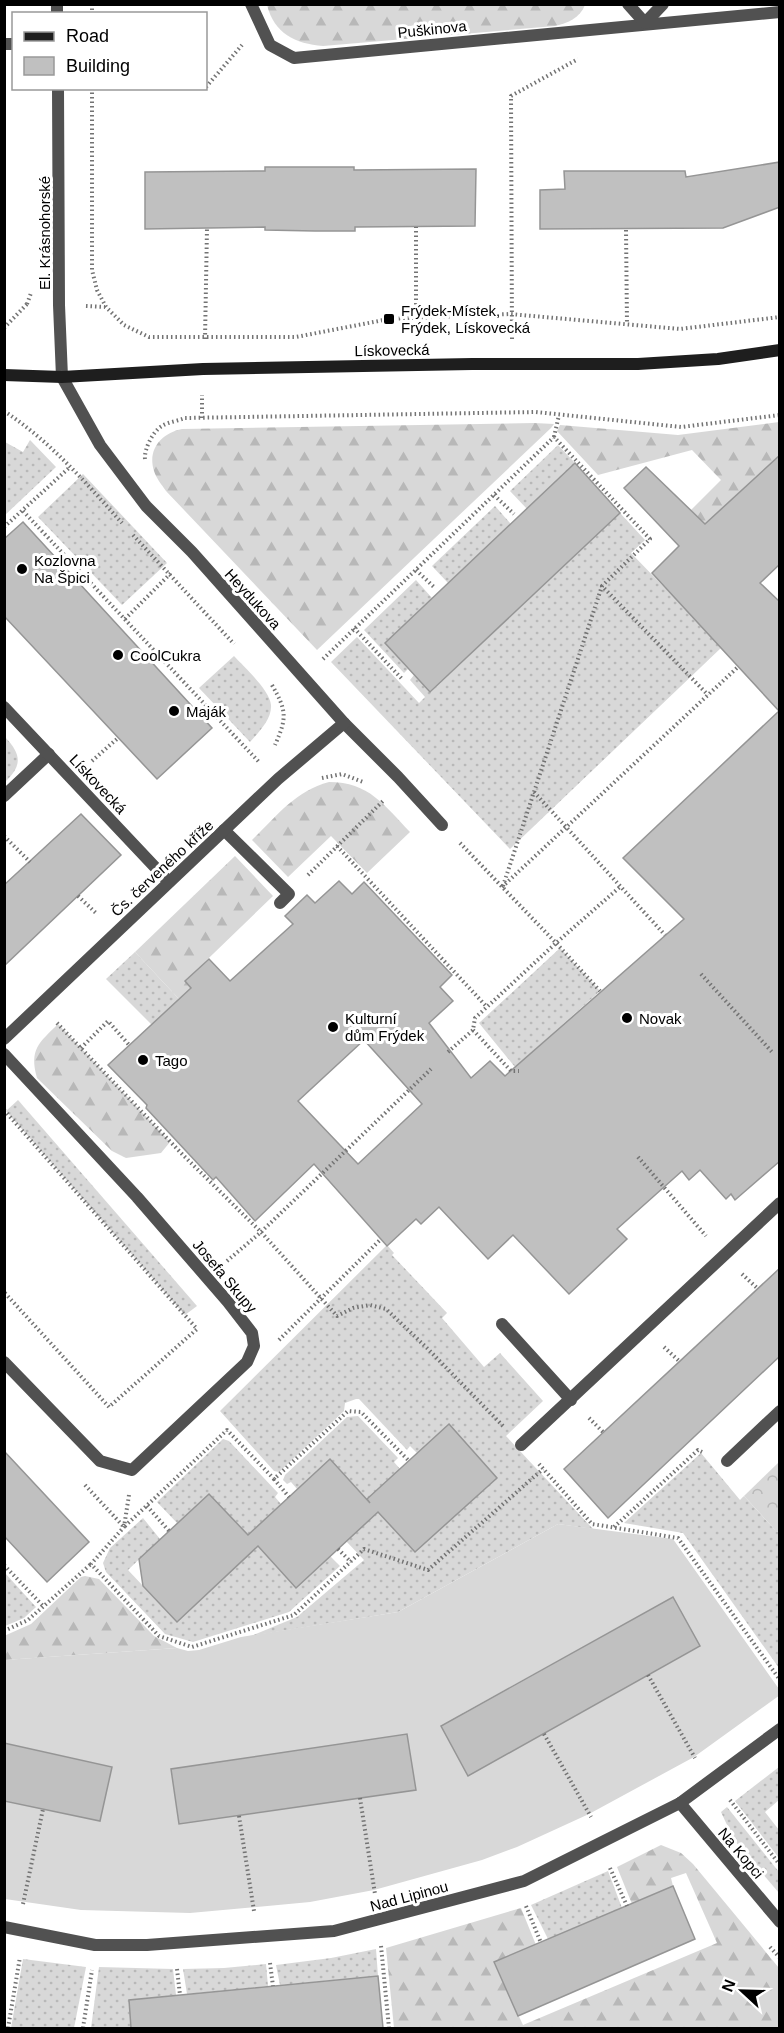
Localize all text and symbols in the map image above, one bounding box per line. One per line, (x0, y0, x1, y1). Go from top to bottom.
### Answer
legend (12, 12, 207, 90)
street label: Puškinova (397, 17, 468, 41)
text: Road (66, 26, 109, 46)
text: Building (66, 56, 130, 76)
street label: El. Krásnohorské (36, 176, 53, 290)
place label: Frýdek-Místek, Frýdek, Lískovecká (401, 302, 531, 336)
marker: Frýdek-Místek, Frýdek, Lískovecká (382, 312, 396, 326)
street label: Lískovecká (354, 341, 430, 359)
place label: Kozlovna Na Špici (34, 552, 96, 586)
marker: Kozlovna Na Špici (15, 562, 29, 576)
street label: Heydukova (222, 565, 285, 633)
place label: CoolCukra (130, 647, 202, 664)
marker: CoolCukra (111, 648, 125, 662)
place label: Maják (186, 703, 227, 720)
marker: Maják (167, 704, 181, 718)
street label: Lískovecká (66, 751, 130, 818)
street label: Čs. červeného kříže (107, 816, 217, 920)
place label: Kulturní dům Frýdek (345, 1010, 425, 1044)
place label: Novak (639, 1010, 682, 1027)
marker: Novak (620, 1011, 634, 1025)
marker: Kulturní dům Frýdek (326, 1020, 340, 1034)
place label: Tago (155, 1052, 188, 1069)
marker: Tago (136, 1053, 150, 1067)
street label: Josefa Skupy (190, 1236, 261, 1316)
street label: Na Kopci (715, 1824, 767, 1882)
street label: Nad Lipinou (368, 1877, 450, 1915)
north arrow (712, 1961, 772, 2021)
text: N (719, 1977, 739, 1994)

